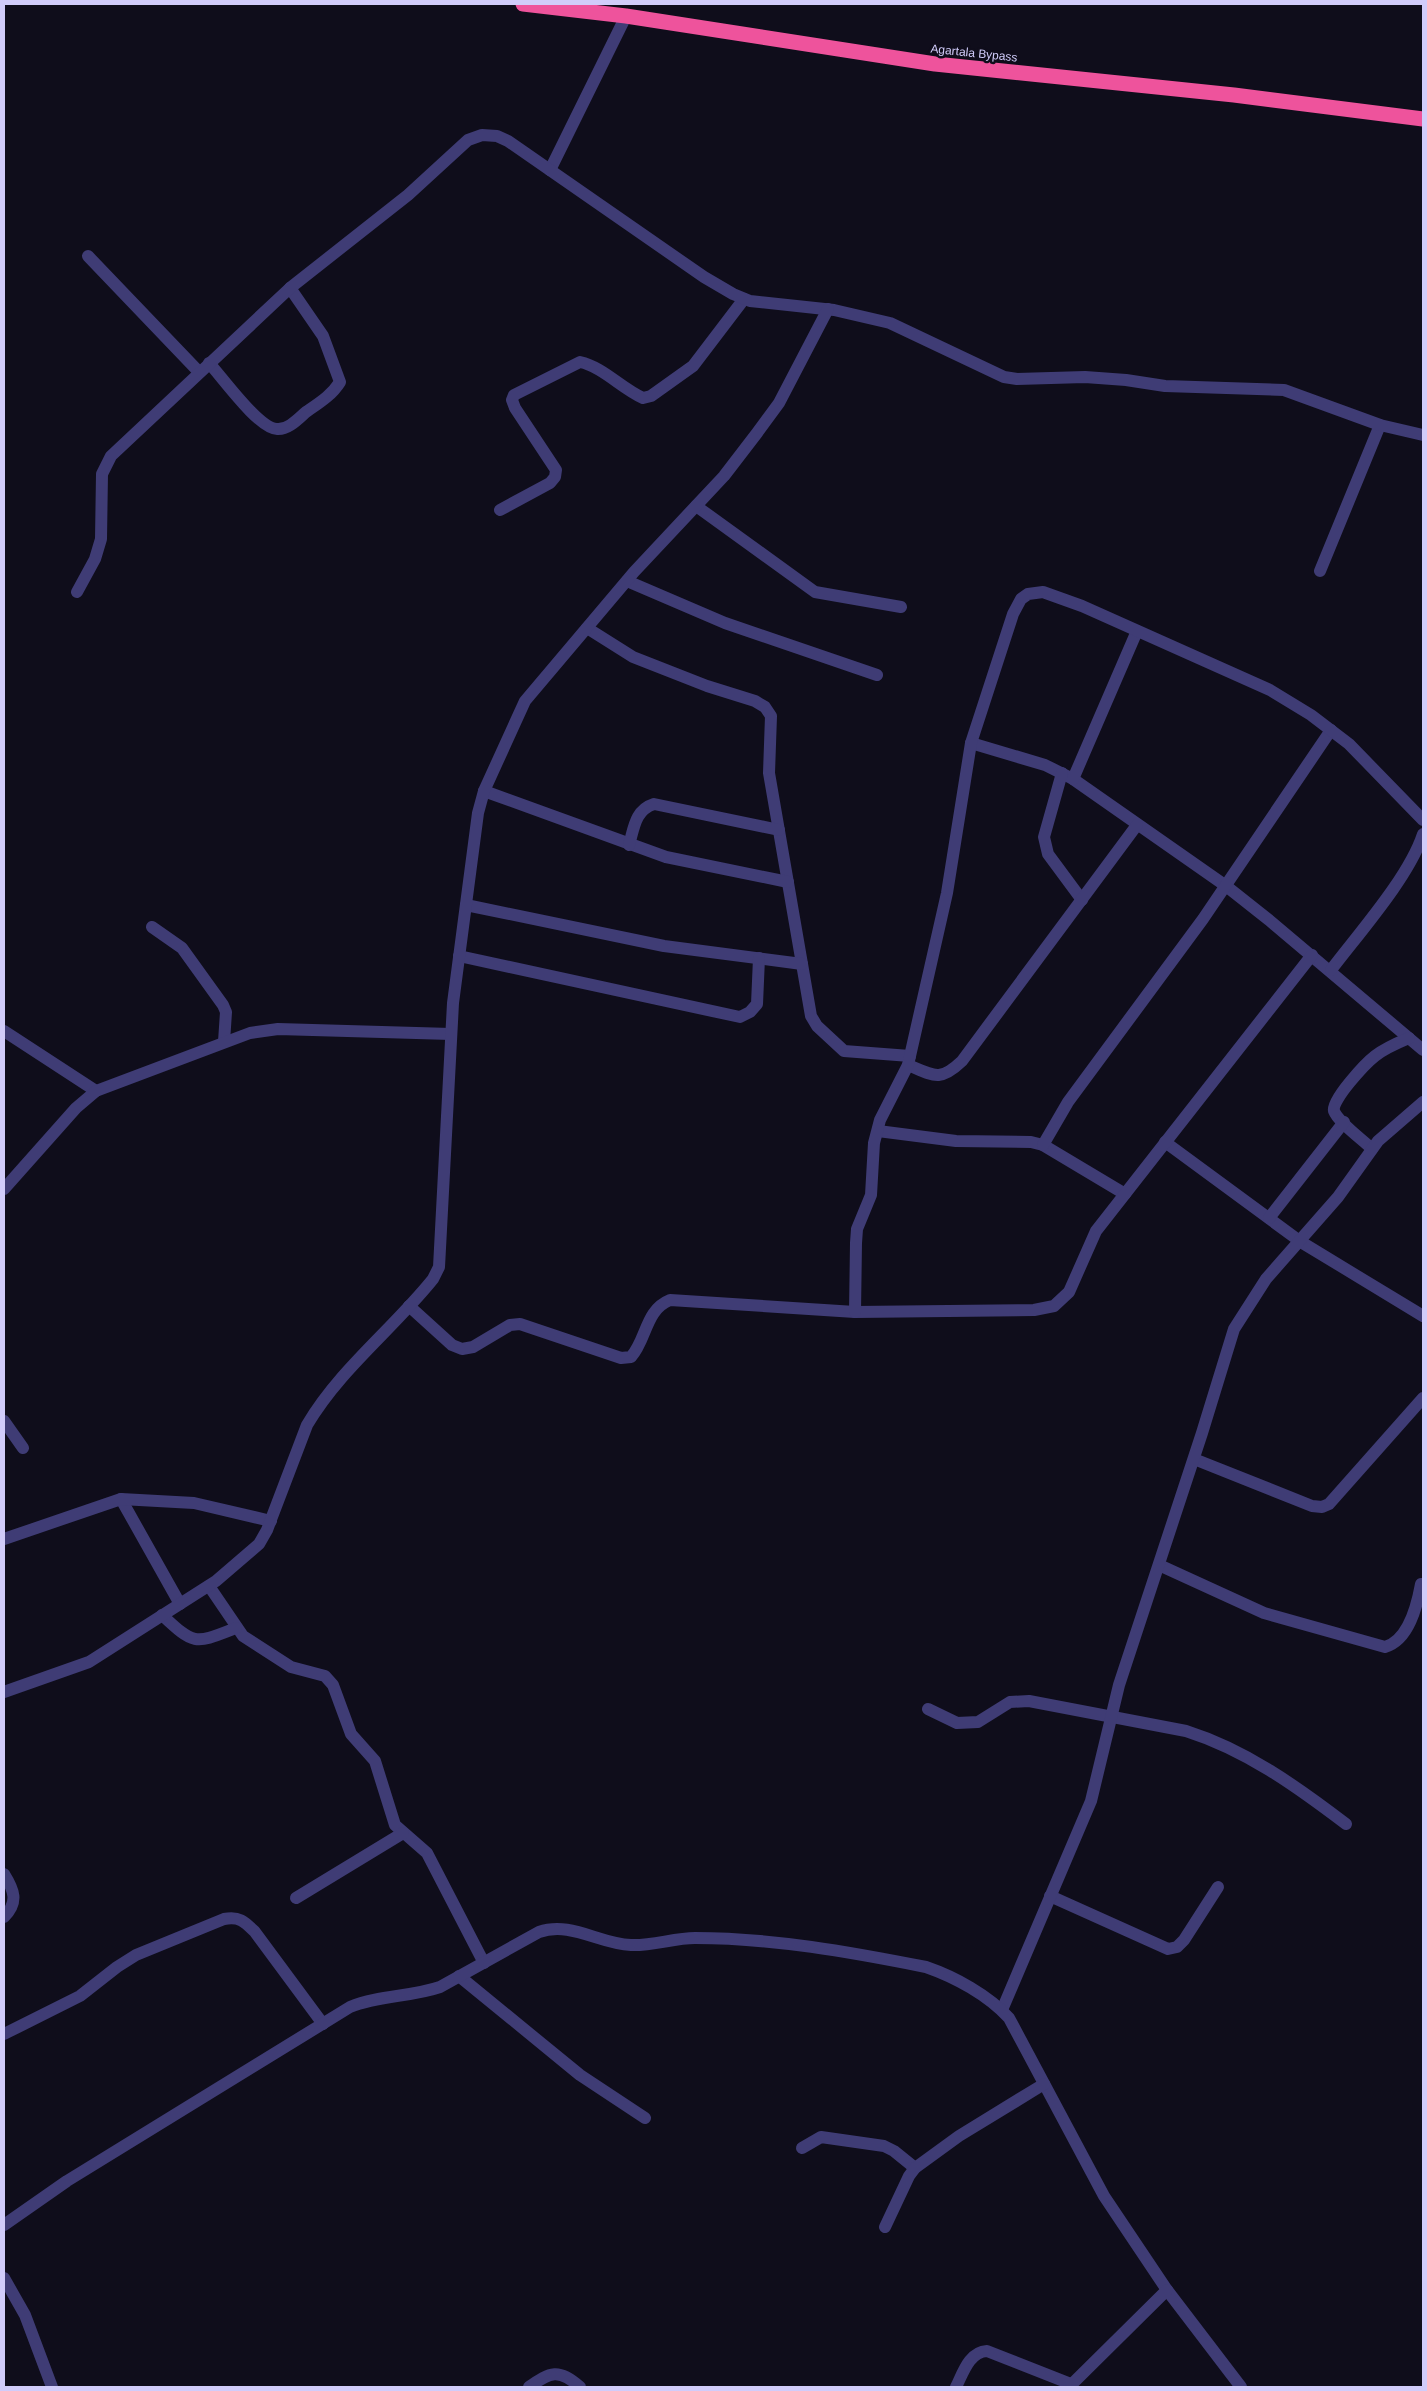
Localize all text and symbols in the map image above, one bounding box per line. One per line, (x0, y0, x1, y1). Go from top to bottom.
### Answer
street label: Agartala Bypass (930, 41, 1018, 65)

